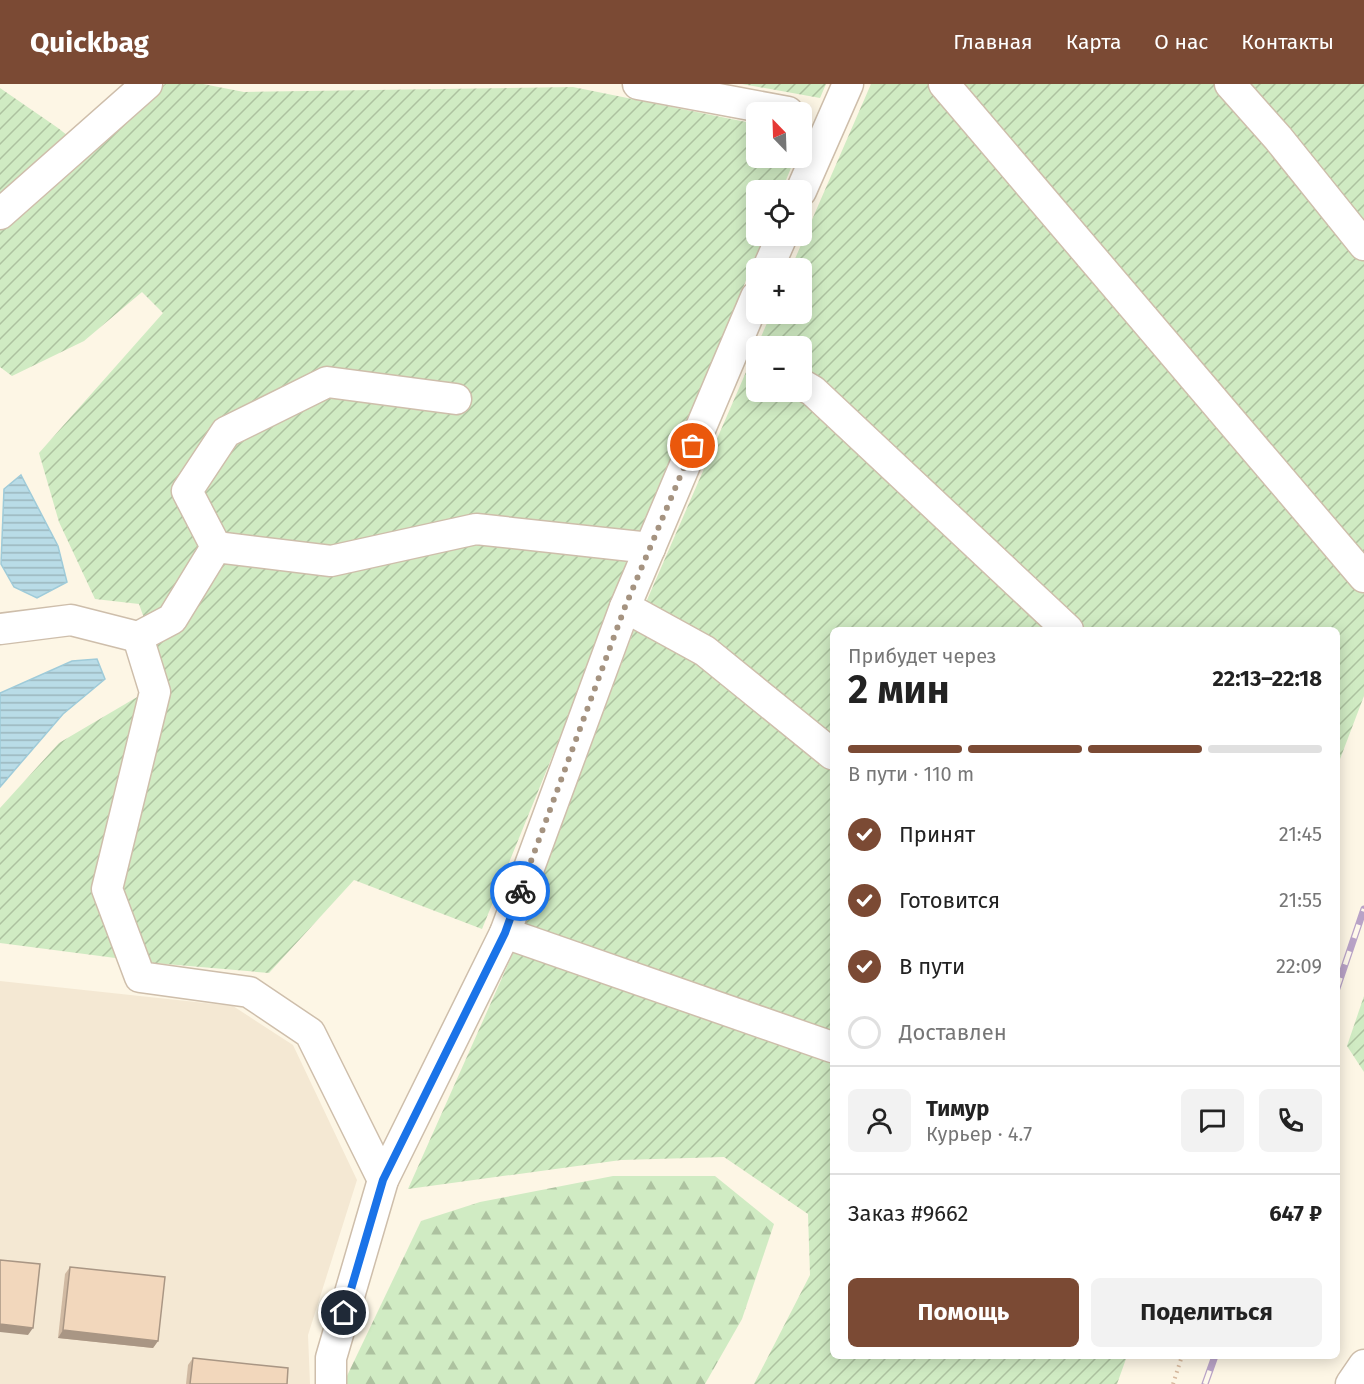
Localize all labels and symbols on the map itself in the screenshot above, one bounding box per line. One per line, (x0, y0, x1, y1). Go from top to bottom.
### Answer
north arrow (746, 102, 812, 168)
pin (667, 420, 718, 471)
courier (490, 861, 550, 921)
pin (318, 1287, 369, 1338)

